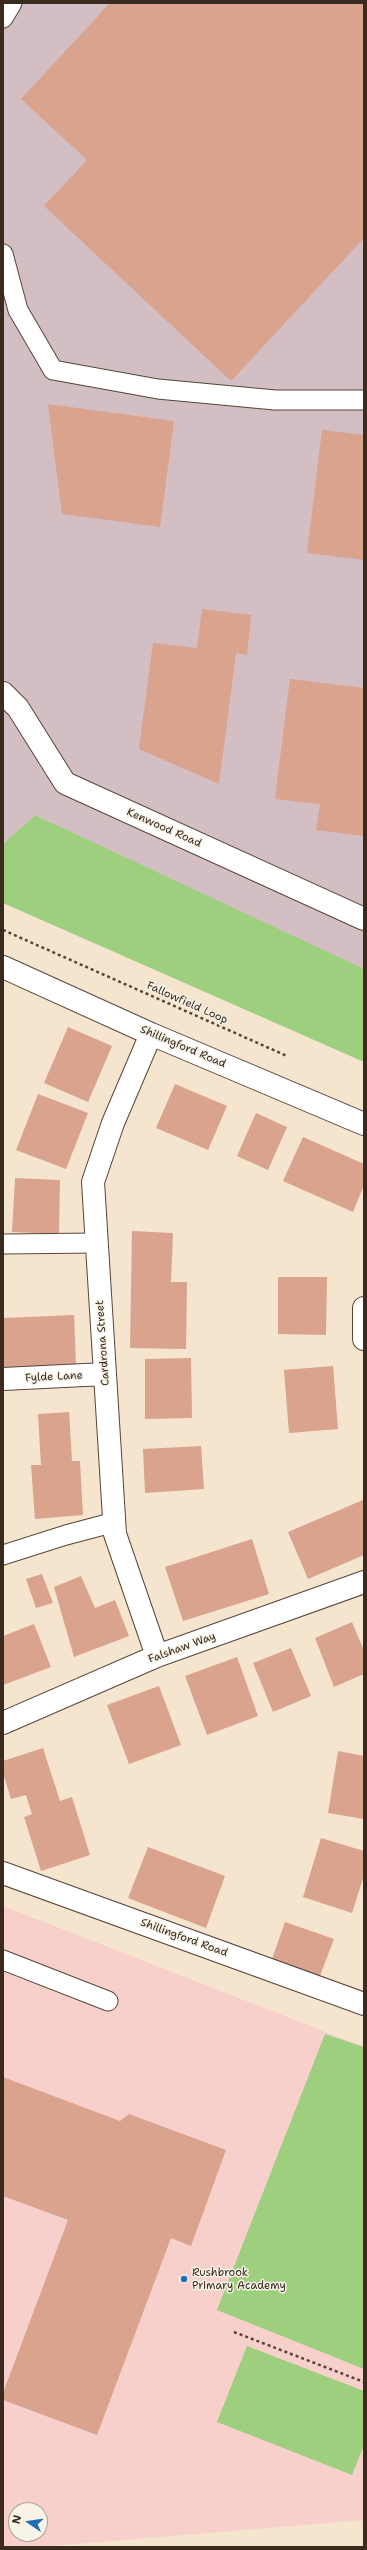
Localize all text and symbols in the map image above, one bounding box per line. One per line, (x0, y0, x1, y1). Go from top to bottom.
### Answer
street label: Kenwood Road (125, 806, 203, 850)
street label: Fallowfield Loop (144, 979, 230, 1027)
street label: Shillingford Road (138, 1023, 228, 1071)
street label: Cardrona Street (93, 1300, 113, 1386)
street label: Fylde Lane (25, 1369, 83, 1385)
street label: Falshaw Way (147, 1630, 217, 1666)
street label: Shillingford Road (139, 1916, 229, 1960)
place label: Rushbrook Primary Academy (192, 2266, 286, 2292)
marker: Rushbrook Primary Academy (179, 2274, 189, 2284)
north arrow (8, 2502, 48, 2542)
text: N (9, 2513, 25, 2525)

